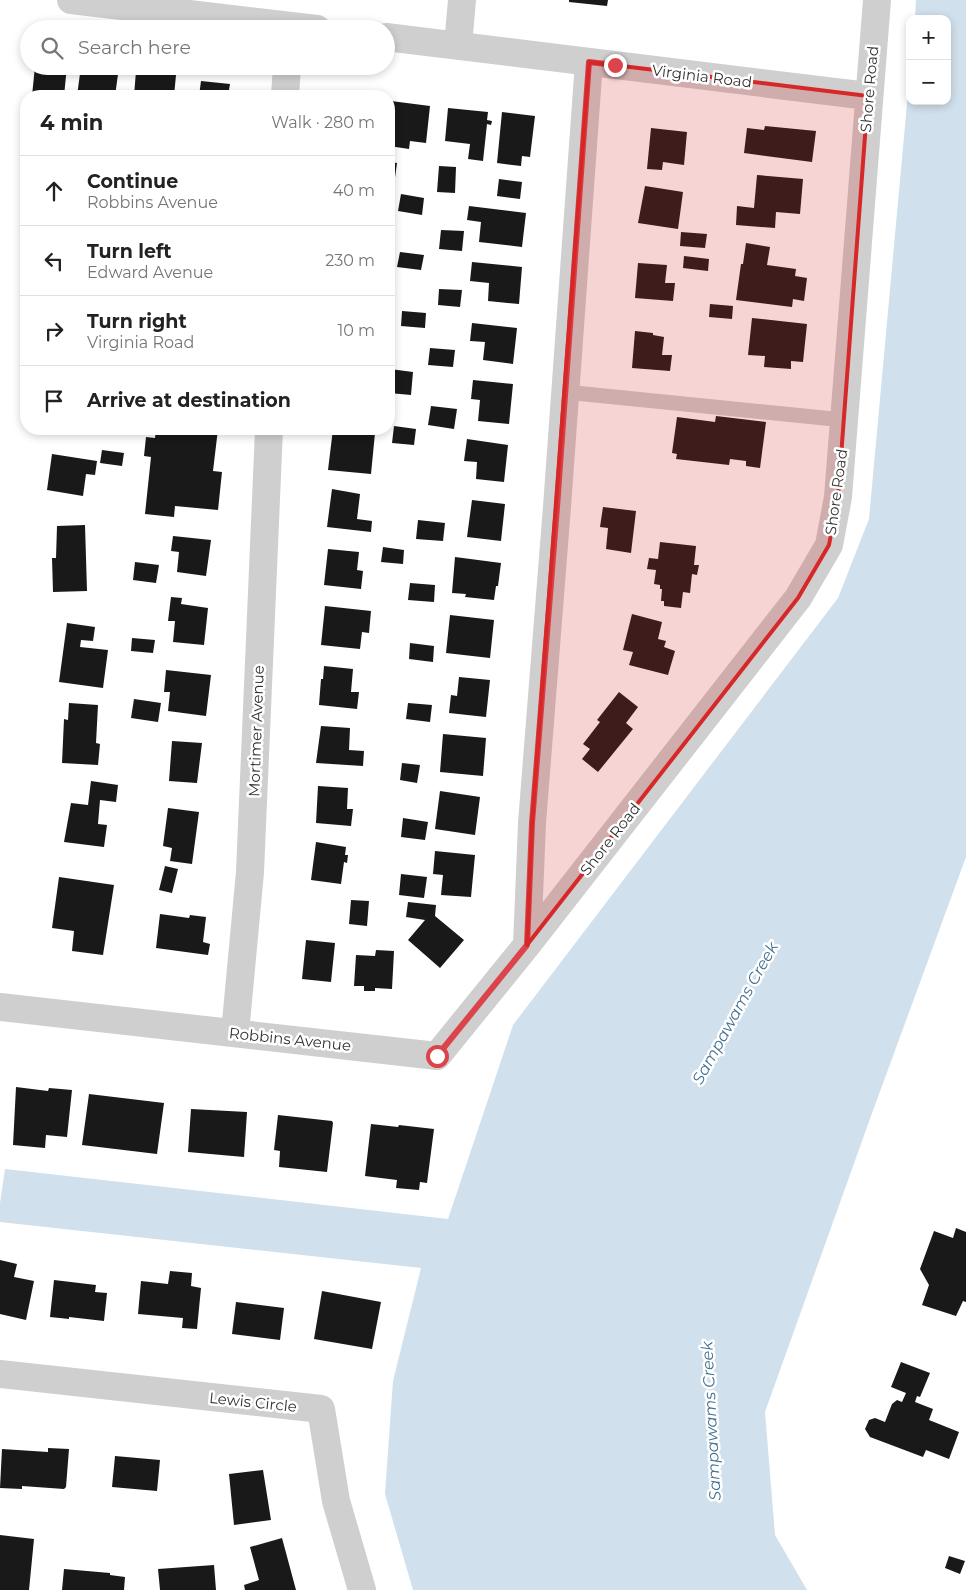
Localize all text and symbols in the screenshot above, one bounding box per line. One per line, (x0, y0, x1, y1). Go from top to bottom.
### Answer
map controls (906, 15, 951, 105)
button: + (906, 15, 951, 60)
search box (20, 20, 395, 75)
icon: search (38, 34, 66, 62)
text: Search here (78, 36, 191, 59)
street label: Shore Road (856, 45, 882, 133)
route end (604, 54, 627, 77)
street label: Virginia Road (651, 60, 753, 92)
button: − (906, 60, 951, 105)
text: 4 min (40, 110, 103, 135)
text: Walk · 280 m (271, 113, 375, 132)
text: Continue (87, 170, 178, 193)
icon: ahead (40, 177, 68, 205)
text: 40 m (333, 181, 375, 200)
text: Robbins Avenue (87, 193, 218, 212)
text: Turn left (87, 240, 172, 263)
icon: left (40, 247, 68, 275)
text: 230 m (325, 251, 375, 270)
text: Edward Avenue (87, 263, 213, 282)
text: Turn right (87, 310, 187, 333)
icon: right (40, 317, 68, 345)
text: 10 m (337, 321, 375, 340)
text: Virginia Road (87, 333, 194, 352)
icon: arrive (40, 387, 68, 415)
text: Arrive at destination (87, 389, 291, 412)
street label: Shore Road (821, 448, 851, 536)
street label: Mortimer Avenue (244, 665, 268, 797)
street label: Shore Road (576, 799, 644, 879)
water label: Sampawams Creek (688, 937, 783, 1087)
street label: Robbins Avenue (228, 1023, 352, 1055)
route start (426, 1045, 449, 1068)
water label: Sampawams Creek (697, 1339, 725, 1501)
street label: Lewis Circle (208, 1388, 298, 1416)

